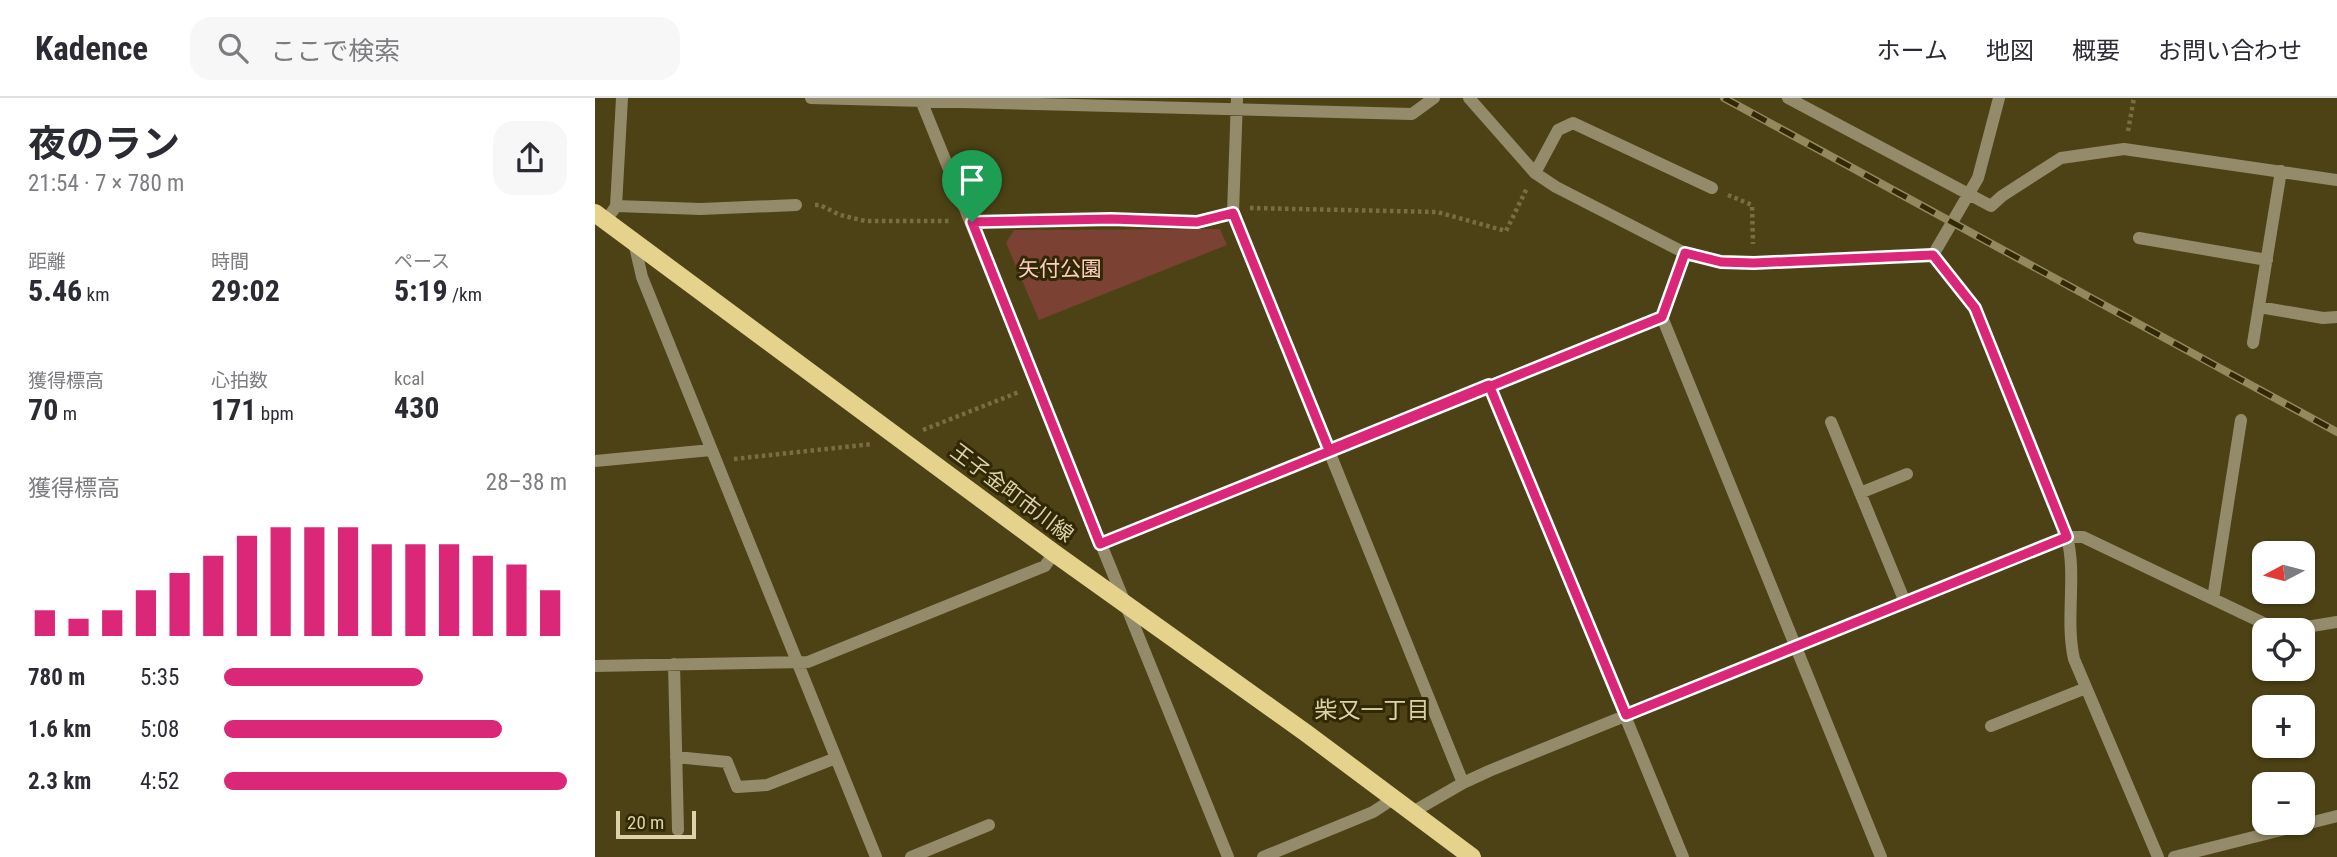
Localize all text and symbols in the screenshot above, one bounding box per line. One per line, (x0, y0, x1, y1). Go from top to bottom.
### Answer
search box (190, 17, 680, 80)
text: Kadence (35, 29, 148, 68)
icon: search (214, 29, 252, 67)
text: ここで検索 (270, 36, 400, 66)
text: ホーム (1877, 37, 1948, 65)
text: 地図 (1986, 37, 2034, 65)
text: 概要 (2072, 37, 2120, 65)
text: お問い合わせ (2158, 37, 2302, 65)
button: share (493, 121, 567, 195)
text: 夜のラン (28, 122, 180, 166)
pin (942, 150, 1002, 222)
icon: arrive (953, 161, 991, 199)
text: 21:54 · 7 × 780 m (28, 170, 184, 197)
text: 距離 (28, 250, 66, 273)
text: 時間 (211, 250, 249, 273)
text: ペース (394, 250, 450, 273)
park label: 矢付公園 (1018, 257, 1102, 281)
text: 5.46 (28, 273, 82, 308)
text: 29:02 (211, 273, 280, 308)
text: 5:19 (394, 273, 448, 308)
text: km (82, 283, 109, 306)
text: /km (448, 283, 482, 306)
text: kcal (394, 367, 425, 390)
text: 獲得標高 (28, 369, 104, 392)
text: 心拍数 (211, 369, 268, 392)
text: 430 (394, 390, 439, 425)
text: 70 (28, 392, 58, 427)
text: 171 (211, 392, 256, 427)
text: m (58, 402, 77, 425)
text: bpm (256, 402, 294, 425)
street label: 王子金町市川線 (946, 439, 1078, 547)
text: 28–38 m (486, 469, 567, 496)
text: 獲得標高 (28, 475, 120, 502)
north arrow (2252, 541, 2315, 604)
map controls (2252, 541, 2315, 835)
button: locate (2252, 618, 2315, 681)
text: 780 m (28, 664, 85, 691)
text: 5:35 (140, 664, 179, 691)
button: + (2252, 695, 2315, 758)
district label: 柴又一丁目 (1315, 697, 1430, 724)
text: 1.6 km (28, 716, 91, 743)
text: 5:08 (140, 716, 179, 743)
text: 2.3 km (28, 768, 91, 795)
text: 4:52 (140, 768, 179, 795)
button: − (2252, 772, 2315, 835)
scale bar (616, 808, 697, 840)
text: 20 m (627, 811, 664, 834)

